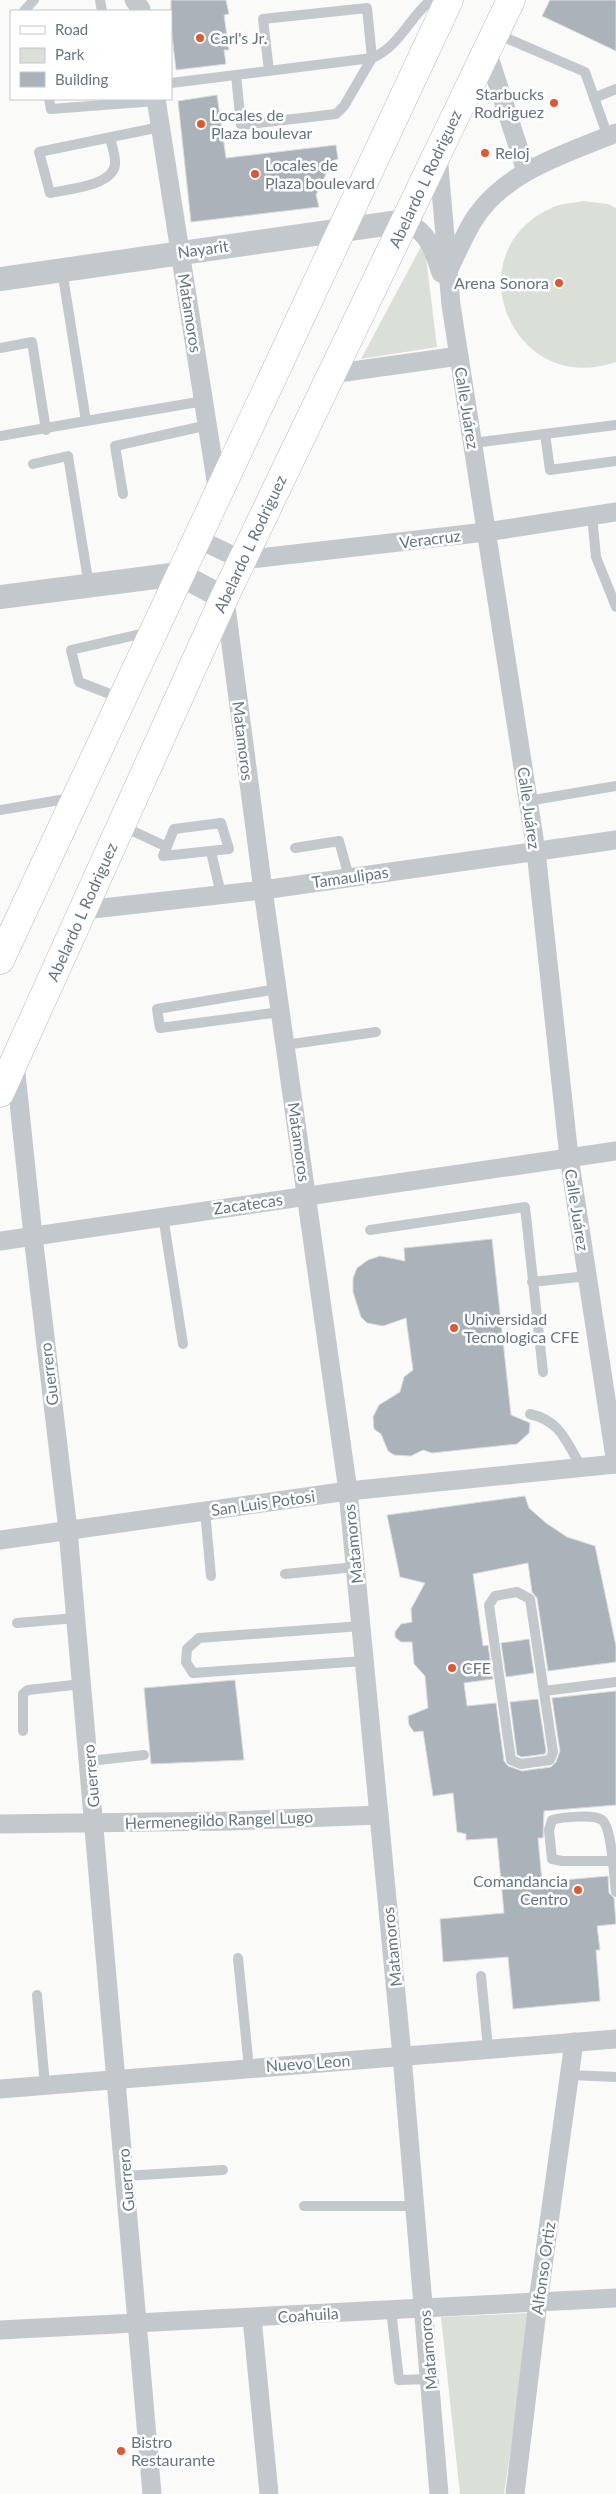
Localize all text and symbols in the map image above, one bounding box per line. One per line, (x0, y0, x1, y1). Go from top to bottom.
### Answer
legend (10, 10, 172, 100)
text: Road (55, 20, 88, 38)
place label: Carl's Jr. (210, 28, 267, 47)
marker: Carl's Jr. (194, 32, 206, 44)
text: Park (55, 45, 85, 63)
text: Building (55, 70, 108, 88)
place label: Starbucks Rodriguez (474, 84, 544, 121)
marker: Starbucks Rodriguez (548, 97, 560, 109)
place label: Locales de Plaza boulevar (211, 105, 313, 142)
street label: Abelardo L Rodriguez (384, 107, 465, 251)
marker: Locales de Plaza boulevar (195, 118, 207, 130)
place label: Reloj (495, 143, 530, 162)
marker: Reloj (479, 147, 491, 159)
place label: Locales de Plaza boulevard (265, 155, 375, 192)
marker: Locales de Plaza boulevard (249, 168, 261, 180)
street label: Nayarit (176, 236, 230, 261)
street label: Matamoros (175, 272, 206, 354)
place label: Arena Sonora (454, 273, 549, 292)
marker: Arena Sonora (553, 277, 565, 289)
street label: Calle Juárez (452, 366, 483, 450)
street label: Abelardo L Rodriguez (209, 472, 290, 616)
street label: Veracruz (398, 525, 462, 552)
street label: Matamoros (229, 700, 258, 782)
street label: Calle Juárez (514, 766, 545, 850)
street label: Abelardo L Rodriguez (42, 840, 121, 984)
street label: Tamaulipas (310, 862, 389, 891)
street label: Matamoros (285, 1101, 314, 1183)
street label: Calle Juárez (562, 1168, 593, 1252)
street label: Zacatecas (212, 1189, 284, 1218)
place label: Universidad Tecnologica CFE (464, 1309, 579, 1346)
marker: Universidad Tecnologica CFE (448, 1322, 460, 1334)
street label: Guerrero (35, 1342, 62, 1407)
street label: San Luis Potosi (210, 1486, 316, 1519)
street label: Matamoros (339, 1503, 366, 1585)
place label: CFE (462, 1658, 491, 1677)
marker: CFE (446, 1662, 458, 1674)
street label: Guerrero (78, 1744, 103, 1808)
street label: Hermenegildo Rangel Lugo (124, 1807, 314, 1832)
place label: Comandancia Centro (473, 1871, 568, 1908)
marker: Comandancia Centro (572, 1884, 584, 1896)
street label: Matamoros (378, 1906, 405, 1988)
street label: Nuevo Leon (265, 2050, 351, 2075)
street label: Guerrero (113, 2148, 138, 2212)
street label: Alfonso Ortiz (527, 2220, 558, 2316)
street label: Coahuila (277, 2303, 339, 2326)
street label: Matamoros (415, 2309, 440, 2391)
place label: Bistro Restaurante (131, 2432, 215, 2469)
marker: Bistro Restaurante (115, 2445, 127, 2457)

